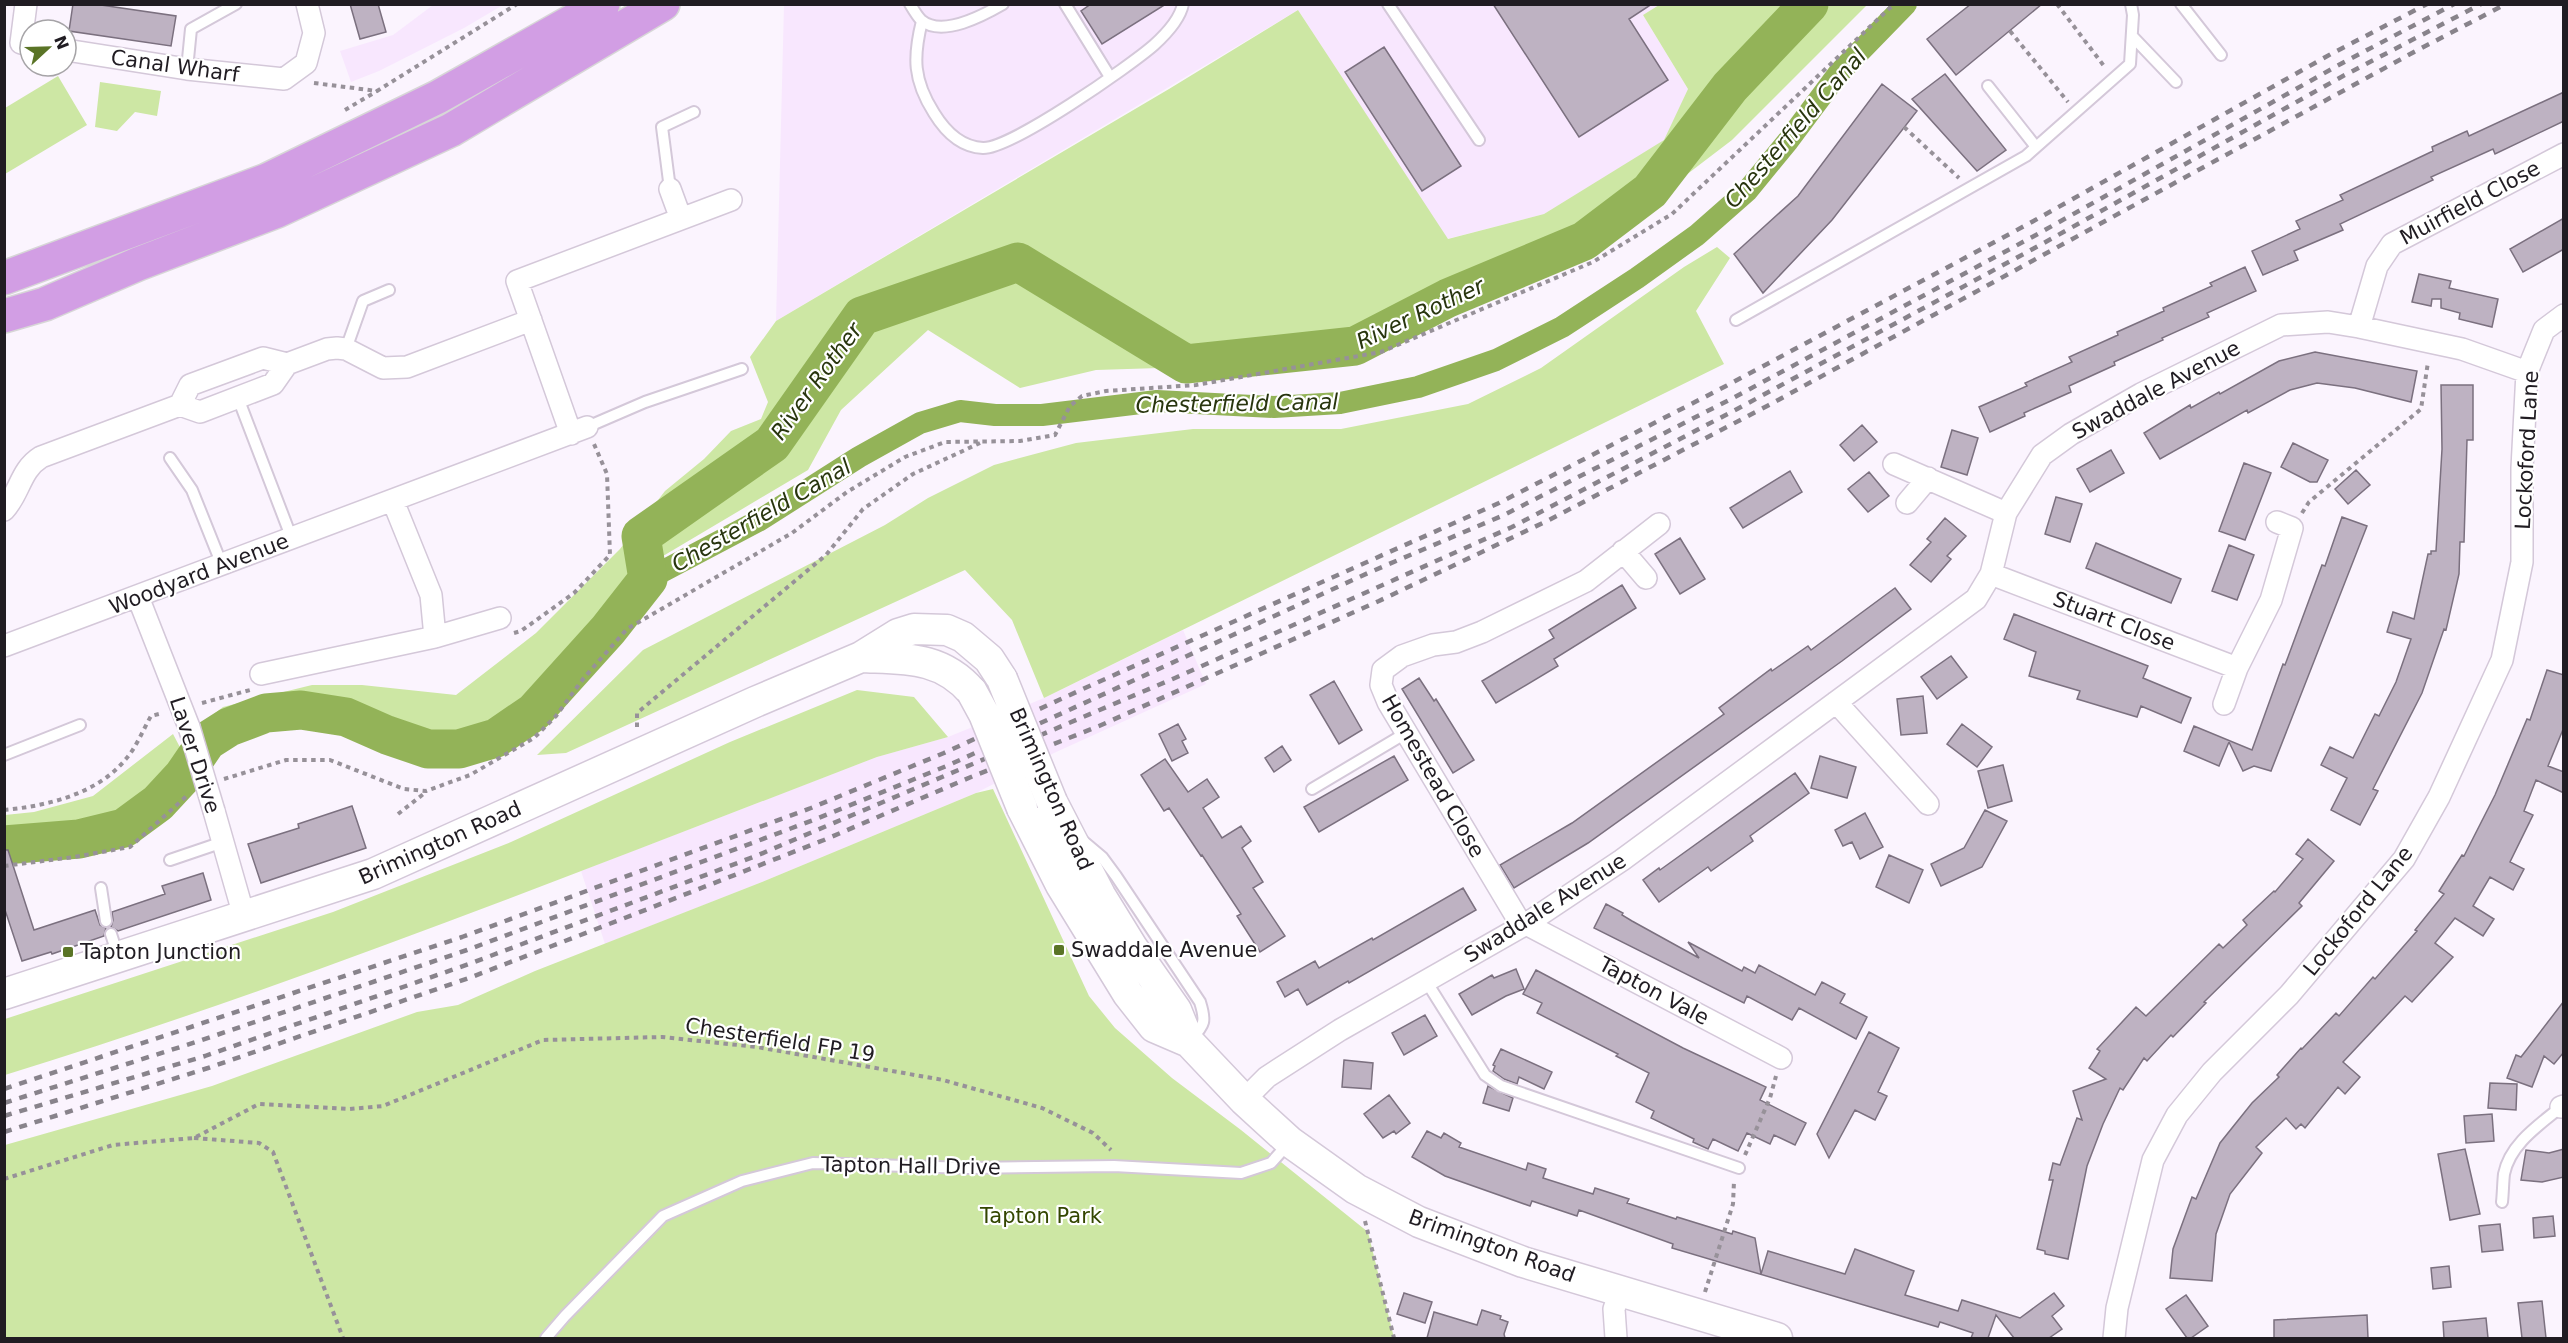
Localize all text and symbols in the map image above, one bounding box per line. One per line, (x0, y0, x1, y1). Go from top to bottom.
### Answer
north arrow (18, 18, 78, 78)
text: N (50, 33, 73, 52)
water label: Chesterfield Canal (1719, 44, 1871, 213)
street label: Canal Wharf (109, 45, 241, 87)
street label: Muirfield Close (2396, 156, 2544, 250)
water label: River Rother (1352, 272, 1490, 354)
water label: River Rother (766, 317, 868, 444)
street label: Swaddale Avenue (2068, 336, 2244, 444)
street label: Lockoford Lane (2511, 370, 2543, 530)
water label: Chesterfield Canal (1135, 389, 1339, 418)
water label: Chesterfield Canal (667, 454, 855, 577)
street label: Woodyard Avenue (106, 529, 292, 619)
street label: Stuart Close (2050, 587, 2178, 655)
street label: Homestead Close (1377, 690, 1489, 862)
street label: Laver Drive (165, 694, 225, 816)
street label: Brimington Road (1004, 704, 1098, 874)
street label: Brimington Road (355, 796, 525, 890)
street label: Lockoford Lane (2299, 842, 2417, 980)
street label: Swaddale Avenue (1460, 848, 1630, 968)
place label: Swaddale Avenue (1071, 938, 1257, 962)
place label: Tapton Junction (79, 940, 241, 964)
marker: Swaddale Avenue (1052, 943, 1066, 957)
marker: Tapton Junction (61, 945, 75, 959)
street label: Tapton Vale (1594, 952, 1713, 1030)
street label: Chesterfield FP 19 (683, 1013, 877, 1067)
street label: Tapton Hall Drive (820, 1152, 1001, 1180)
park label: Tapton Park (979, 1204, 1103, 1228)
street label: Brimington Road (1405, 1205, 1579, 1287)

